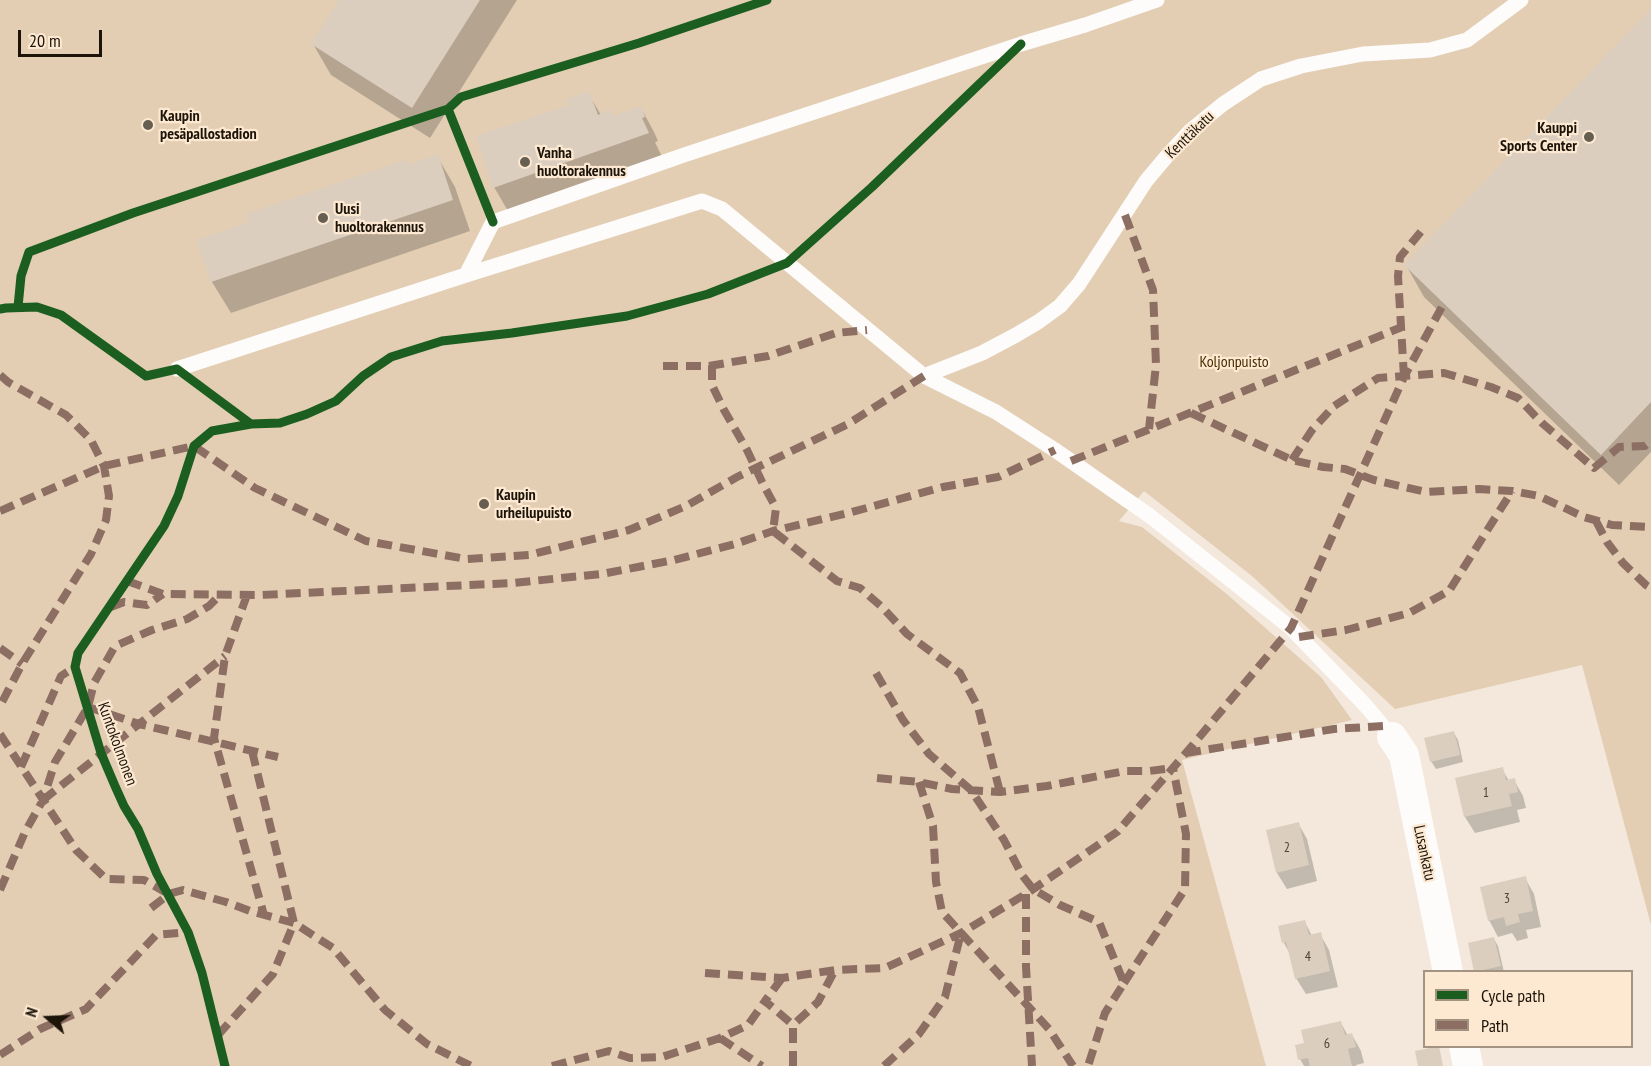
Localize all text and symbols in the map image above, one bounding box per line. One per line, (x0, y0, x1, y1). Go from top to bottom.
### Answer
scale bar (21, 18, 105, 56)
text: 20 m (29, 29, 61, 52)
place label: Kaupin pesäpallostadion (160, 106, 257, 144)
street label: Kenttäkatu (1162, 107, 1218, 163)
marker: Kaupin pesäpallostadion (141, 118, 155, 132)
place label: Kauppi Sports Center (1500, 118, 1577, 156)
marker: Kauppi Sports Center (1582, 130, 1596, 144)
place label: Vanha huoltorakennus (537, 143, 626, 181)
marker: Vanha huoltorakennus (518, 155, 532, 169)
place label: Uusi huoltorakennus (335, 199, 424, 237)
marker: Uusi huoltorakennus (316, 211, 330, 225)
park label: Koljonpuisto (1199, 352, 1269, 372)
place label: Kaupin urheilupuisto (496, 485, 572, 523)
marker: Kaupin urheilupuisto (477, 497, 491, 511)
street label: Kuntokolmonen (93, 700, 141, 788)
house number: 1 (1483, 785, 1489, 801)
street label: Lusankatu (1409, 824, 1439, 882)
house number: 2 (1284, 840, 1290, 856)
house number: 3 (1504, 891, 1510, 907)
house number: 4 (1305, 949, 1311, 965)
legend (1423, 970, 1633, 1048)
text: Cycle path (1481, 984, 1545, 1007)
north arrow (18, 988, 78, 1048)
text: N (20, 1005, 42, 1019)
text: Path (1481, 1014, 1509, 1037)
house number: 6 (1324, 1036, 1330, 1052)

